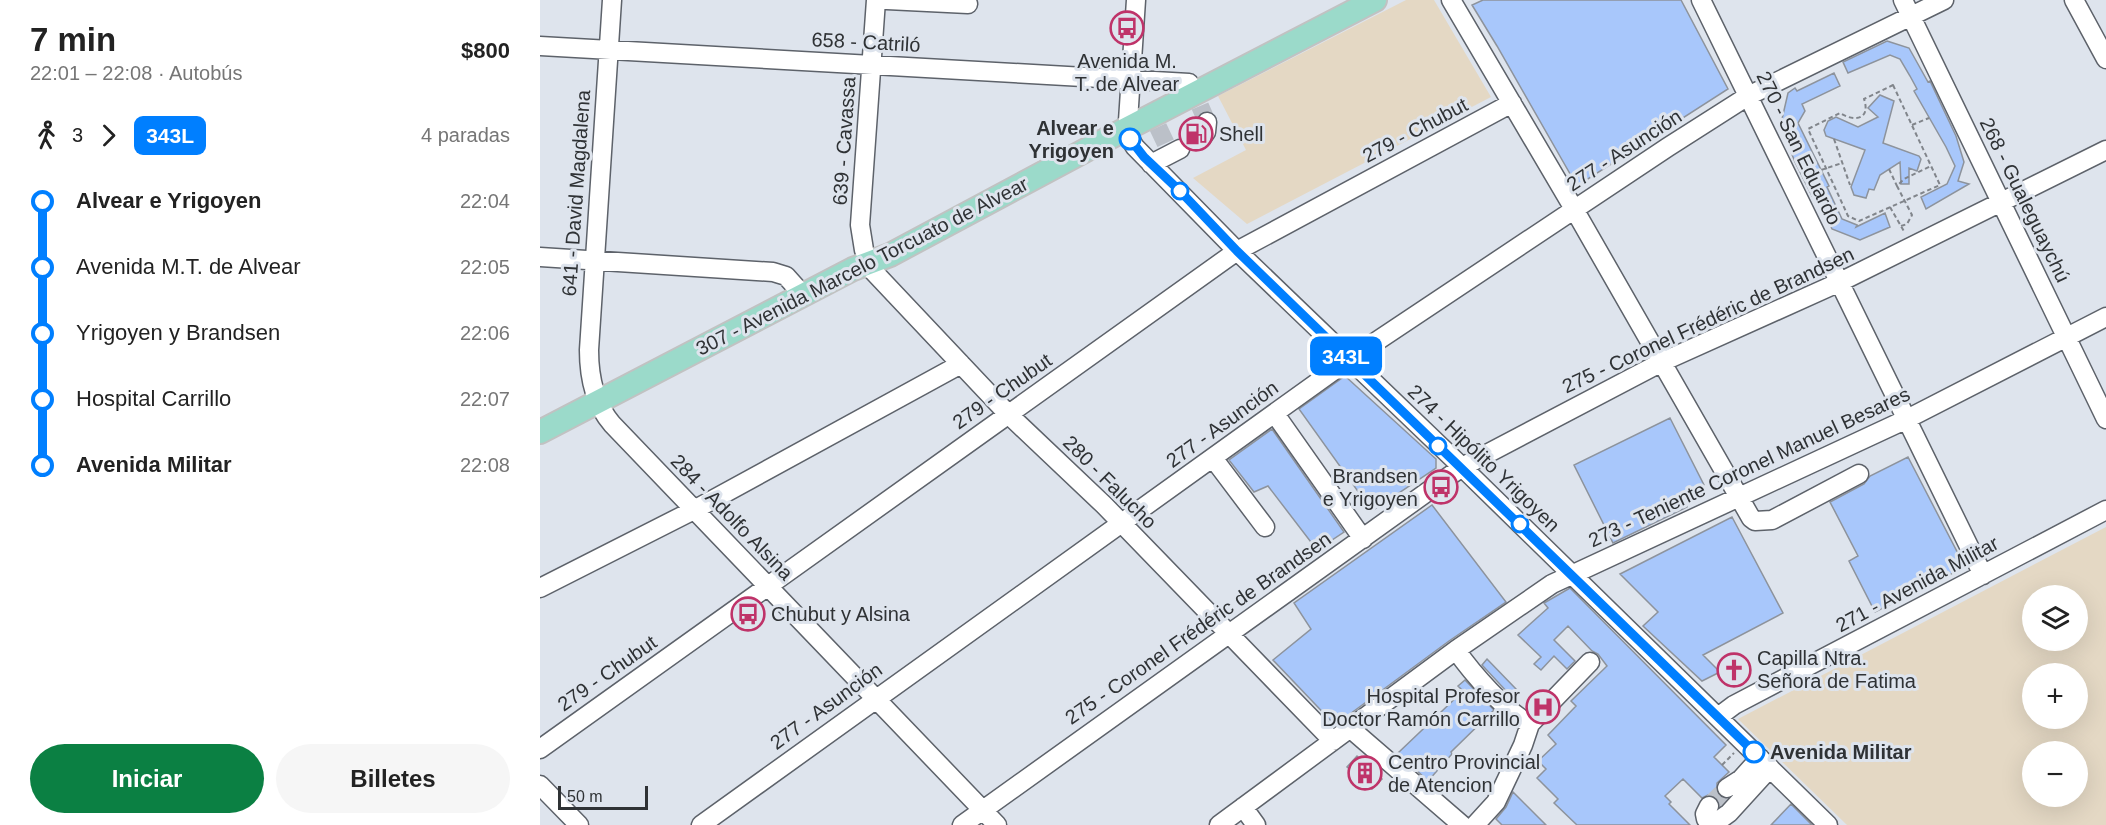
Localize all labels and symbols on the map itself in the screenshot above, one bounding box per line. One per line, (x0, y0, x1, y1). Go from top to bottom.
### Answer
bus stop icon: Avenida M. T. de Alvear (1109, 10, 1145, 46)
street label: 658 - Catriló (811, 28, 921, 56)
place label: Avenida M. T. de Alvear (1075, 50, 1180, 95)
street label: 270 - San Eduardo (1752, 68, 1846, 228)
street label: 639 - Cavassa (829, 75, 860, 206)
street label: 641 - David Magdalena (558, 88, 594, 297)
street label: 279 - Chubut (1359, 93, 1472, 167)
street label: 277 - Asunción (1563, 105, 1685, 195)
street label: 268 - Gualeguaychú (1976, 114, 2074, 286)
fuel station icon: Shell (1178, 116, 1214, 152)
place label: Alvear e Yrigoyen (1028, 117, 1114, 162)
place label: Shell (1219, 123, 1263, 145)
marker: Alvear e Yrigoyen (1119, 128, 1141, 150)
street label: 307 - Avenida Marcelo Torcuato de Alvear (692, 172, 1032, 360)
unlabelled marker (1171, 182, 1189, 200)
street label: 275 - Coronel Frédéric de Brandsen (1559, 243, 1857, 397)
line badge: 343L (1304, 336, 1388, 376)
street label: 279 - Chubut (948, 349, 1056, 433)
street label: 277 - Asunción (1162, 376, 1282, 472)
street label: 274 - Hipólito Yrigoyen (1404, 380, 1564, 536)
street label: 273 - Teniente Coronel Manuel Besares (1585, 383, 1913, 551)
street label: 280 - Falucho (1059, 431, 1161, 533)
unlabelled marker (1429, 437, 1447, 455)
street label: 284 - Adolfo Alsina (667, 450, 798, 585)
place label: Brandsen e Yrigoyen (1323, 465, 1418, 510)
bus stop icon: Brandsen e Yrigoyen (1423, 469, 1459, 505)
unlabelled marker (1511, 515, 1529, 533)
street label: 275 - Coronel Frédéric de Brandsen (1061, 527, 1335, 729)
street label: 271 - Avenida Militar (1832, 532, 2002, 636)
bus stop icon: Chubut y Alsina (730, 596, 766, 632)
place label: Chubut y Alsina (771, 603, 911, 625)
street label: 279 - Chubut (553, 631, 661, 715)
place label: Capilla Ntra. Señora de Fatima (1757, 647, 1917, 692)
church icon: Capilla Ntra. Señora de Fatima (1716, 652, 1752, 688)
street label: 277 - Asunción (766, 658, 886, 754)
place label: Hospital Profesor Doctor Ramón Carrillo (1322, 685, 1520, 730)
hospital icon: Hospital Profesor Doctor Ramón Carrillo (1525, 689, 1561, 725)
marker: Avenida Militar (1743, 741, 1765, 763)
place label: Avenida Militar (1770, 741, 1912, 763)
place label: Centro Provincial de Atencion (1388, 751, 1540, 796)
building icon: Centro Provincial de Atencion (1347, 755, 1383, 791)
scale bar (558, 783, 648, 810)

